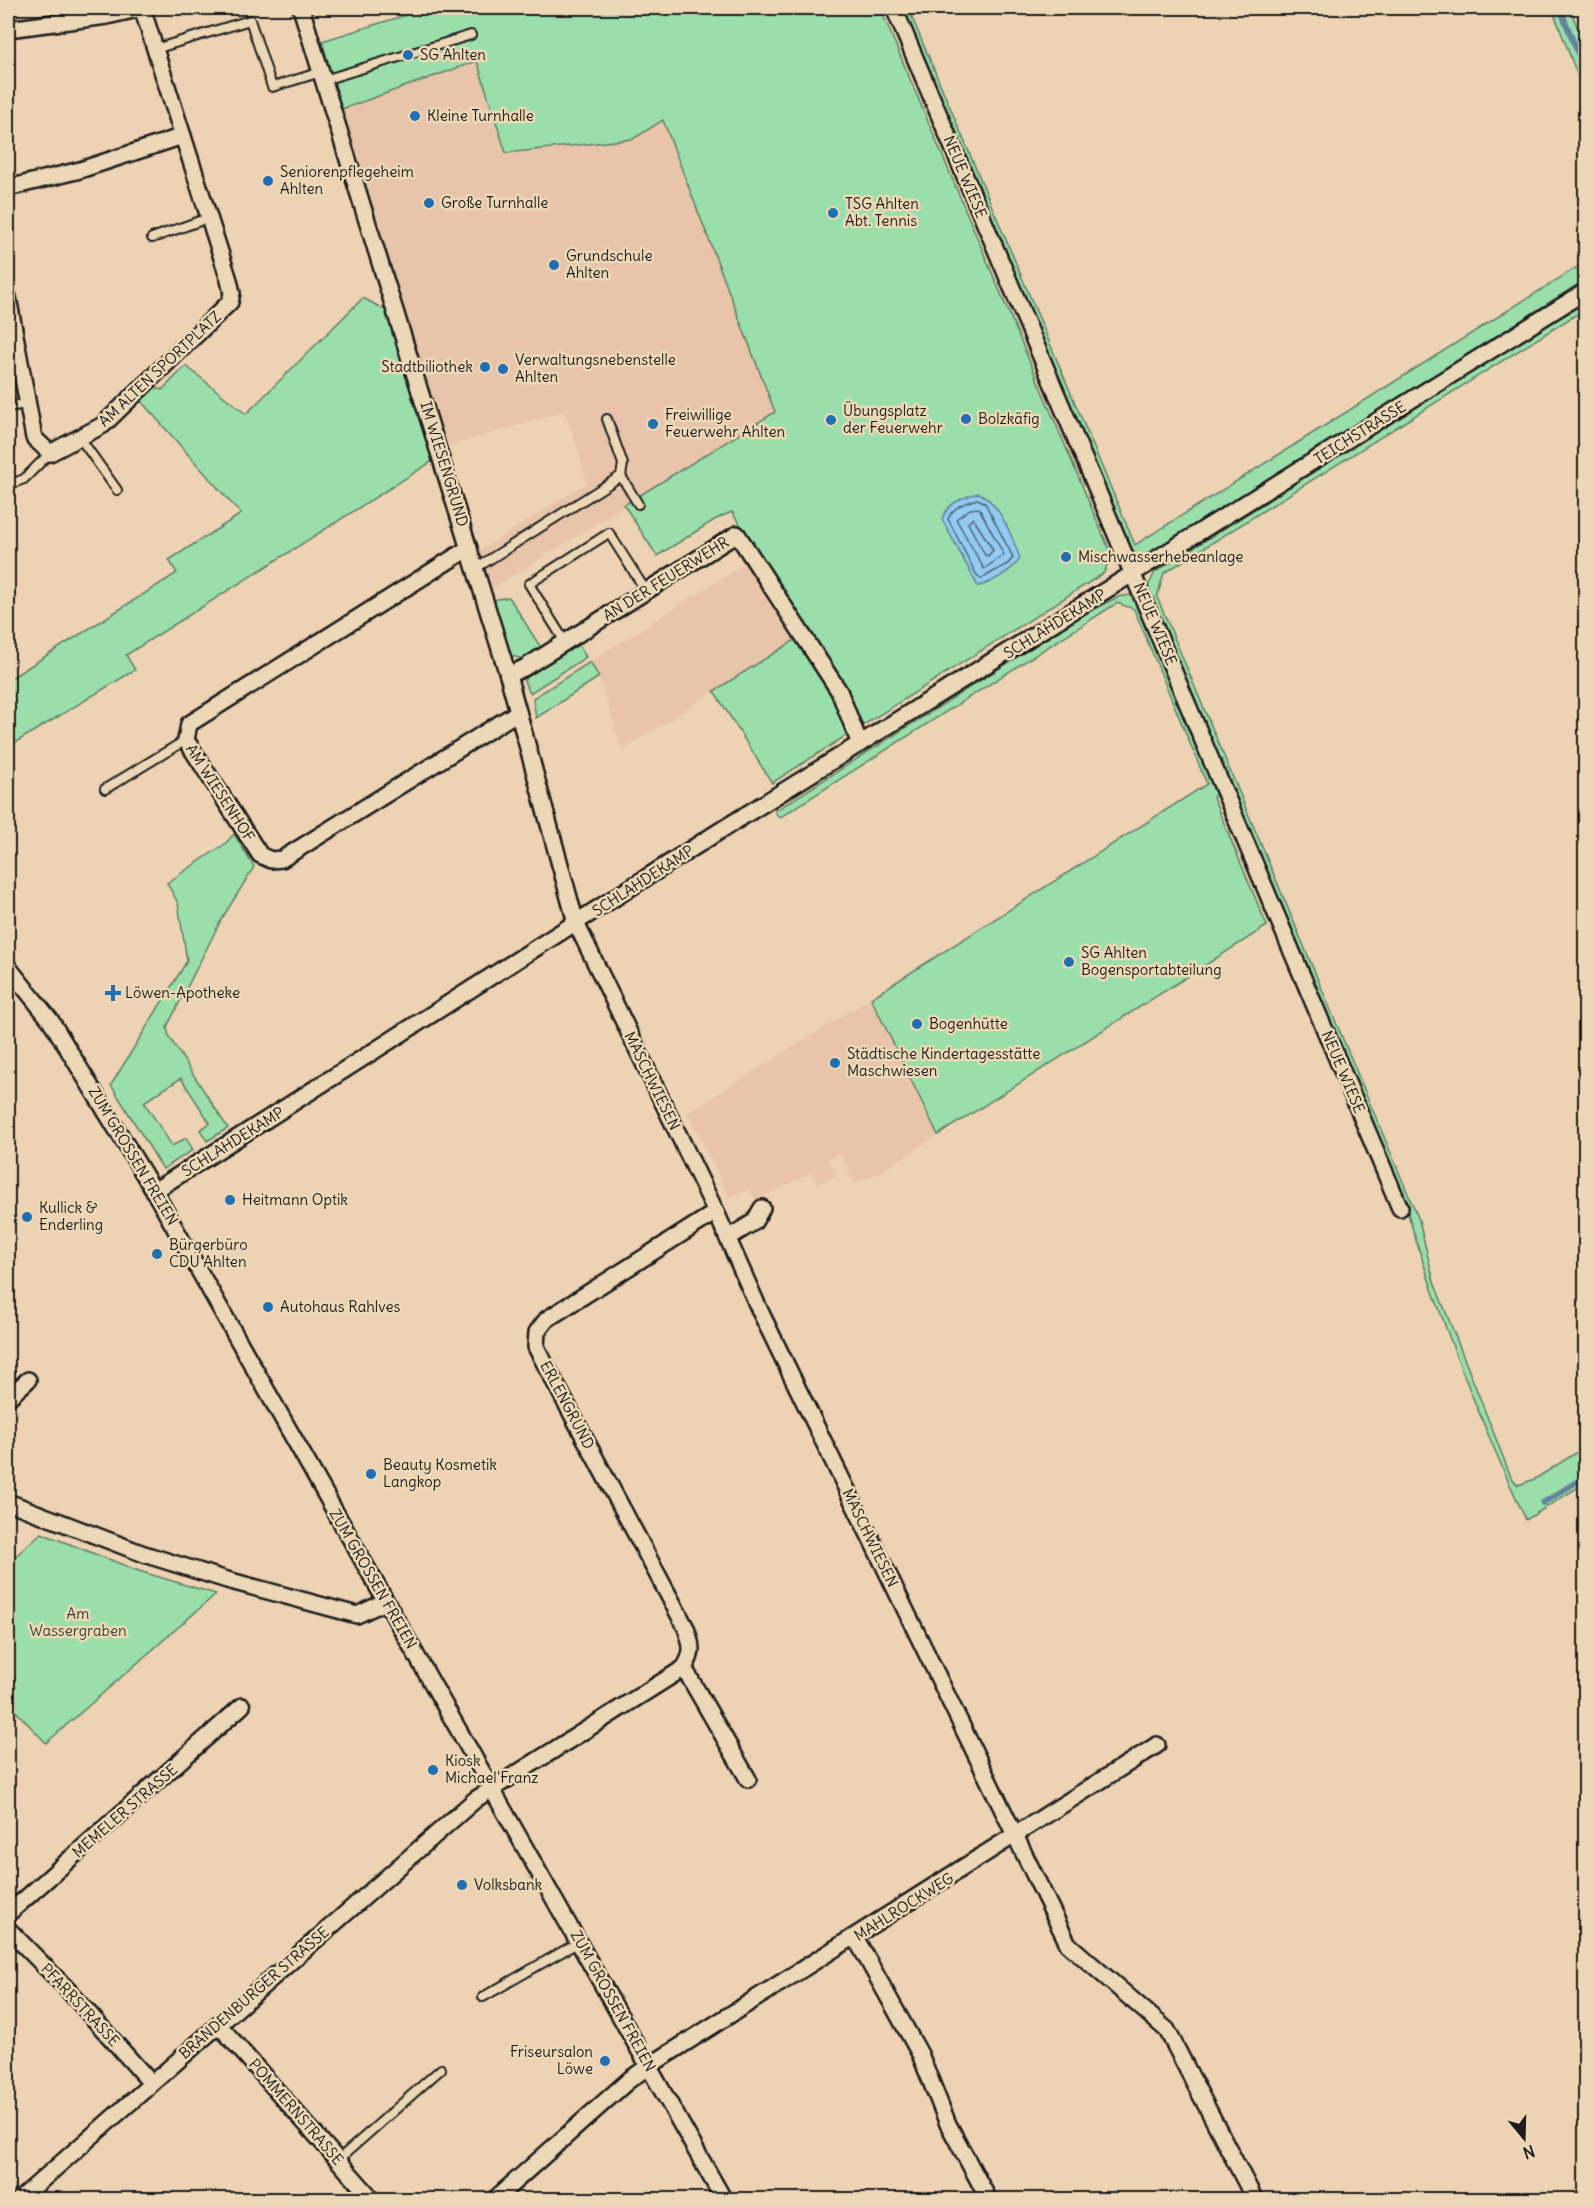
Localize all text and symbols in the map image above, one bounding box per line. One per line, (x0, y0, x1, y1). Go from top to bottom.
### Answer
place label: SG Ahlten (420, 45, 486, 64)
marker: SG Ahlten (401, 48, 415, 62)
place label: Kleine Turnhalle (427, 106, 534, 125)
marker: Kleine Turnhalle (408, 109, 422, 123)
street label: NEUE WIESE (940, 133, 991, 221)
place label: Seniorenpflegeheim Ahlten (280, 162, 414, 198)
marker: Seniorenpflegeheim Ahlten (261, 174, 275, 188)
place label: Große Turnhalle (441, 193, 548, 212)
place label: TSG Ahlten Abt. Tennis (845, 194, 919, 230)
marker: Große Turnhalle (422, 196, 436, 210)
marker: TSG Ahlten Abt. Tennis (826, 206, 840, 220)
place label: Grundschule Ahlten (566, 246, 652, 282)
marker: Grundschule Ahlten (547, 258, 561, 272)
street label: AM ALTEN SPORTPLATZ (94, 307, 225, 430)
place label: Verwaltungsnebenstelle Ahlten (515, 350, 676, 386)
place label: Stadtbiliothek (381, 357, 473, 376)
marker: Stadtbiliothek (478, 360, 492, 374)
marker: Verwaltungsnebenstelle Ahlten (496, 362, 510, 376)
street label: TEICHSTRASSE (1310, 397, 1409, 468)
street label: IM WIESENGRUND (416, 399, 473, 529)
place label: Übungsplatz der Feuerwehr (843, 401, 943, 437)
place label: Freiwillige Feuerwehr Ahlten (665, 405, 785, 441)
place label: Bolzkäfig (978, 409, 1040, 428)
marker: Bolzkäfig (959, 412, 973, 426)
marker: Übungsplatz der Feuerwehr (824, 413, 838, 427)
marker: Freiwillige Feuerwehr Ahlten (646, 417, 660, 431)
street label: AN DER FEUERWEHR (599, 532, 733, 625)
place label: Mischwasserhebeanlage (1078, 547, 1243, 566)
marker: Mischwasserhebeanlage (1059, 550, 1073, 564)
street label: NEUE WIESE (1130, 580, 1181, 668)
street label: SCHLAHDEKAMP (1000, 585, 1109, 663)
street label: AM WIESENHOF (182, 740, 259, 846)
street label: SCHLAHDEKAMP (589, 841, 697, 920)
place label: SG Ahlten Bogensportabteilung (1081, 943, 1222, 979)
marker: SG Ahlten Bogensportabteilung (1062, 955, 1076, 969)
place label: Löwen-Apotheke (125, 983, 240, 1002)
marker: Löwen-Apotheke (106, 986, 120, 1000)
place label: Bogenhütte (929, 1014, 1008, 1033)
marker: Bogenhütte (910, 1017, 924, 1031)
street label: MASCHWIESEN (620, 1028, 684, 1133)
street label: NEUE WIESE (1318, 1028, 1369, 1116)
place label: Städtische Kindertagesstätte Maschwiesen (847, 1044, 1040, 1080)
marker: Städtische Kindertagesstätte Maschwiesen (828, 1056, 842, 1070)
street label: ZUM GROSSEN FREIEN (84, 1083, 182, 1229)
street label: SCHLAHDEKAMP (178, 1103, 287, 1181)
place label: Heitmann Optik (242, 1190, 348, 1209)
marker: Heitmann Optik (223, 1193, 237, 1207)
place label: Kullick & Enderling (39, 1198, 103, 1234)
marker: Kullick & Enderling (20, 1210, 34, 1224)
place label: Bürgerbüro CDU Ahlten (169, 1235, 248, 1271)
marker: Bürgerbüro CDU Ahlten (150, 1247, 164, 1261)
place label: Autohaus Rahlves (280, 1297, 401, 1316)
marker: Autohaus Rahlves (261, 1300, 275, 1314)
street label: ERLENGRUND (536, 1357, 599, 1452)
place label: Beauty Kosmetik Langkop (383, 1455, 497, 1491)
marker: Beauty Kosmetik Langkop (364, 1467, 378, 1481)
street label: MASCHWIESEN (838, 1485, 902, 1590)
street label: ZUM GROSSEN FREIEN (326, 1505, 421, 1652)
park label: Am Wassergraben (29, 1604, 127, 1640)
place label: Kiosk Michael Franz (445, 1751, 539, 1787)
street label: MEMELER STRASSE (68, 1760, 181, 1861)
marker: Kiosk Michael Franz (426, 1763, 440, 1777)
street label: MAHLROCKWEG (850, 1868, 957, 1945)
place label: Volksbank (474, 1875, 543, 1894)
marker: Volksbank (455, 1878, 469, 1892)
street label: BRANDENBURGER STRASSE (175, 1922, 333, 2063)
street label: ZUM GROSSEN FREIEN (567, 1927, 660, 2075)
street label: PFARRSTRASSE (37, 1959, 124, 2050)
place label: Friseursalon Löwe (510, 2042, 593, 2078)
marker: Friseursalon Löwe (598, 2054, 612, 2068)
street label: POMMERNSTRASSE (245, 2055, 348, 2169)
north arrow (1494, 2108, 1554, 2168)
text: N (1520, 2141, 1537, 2163)

